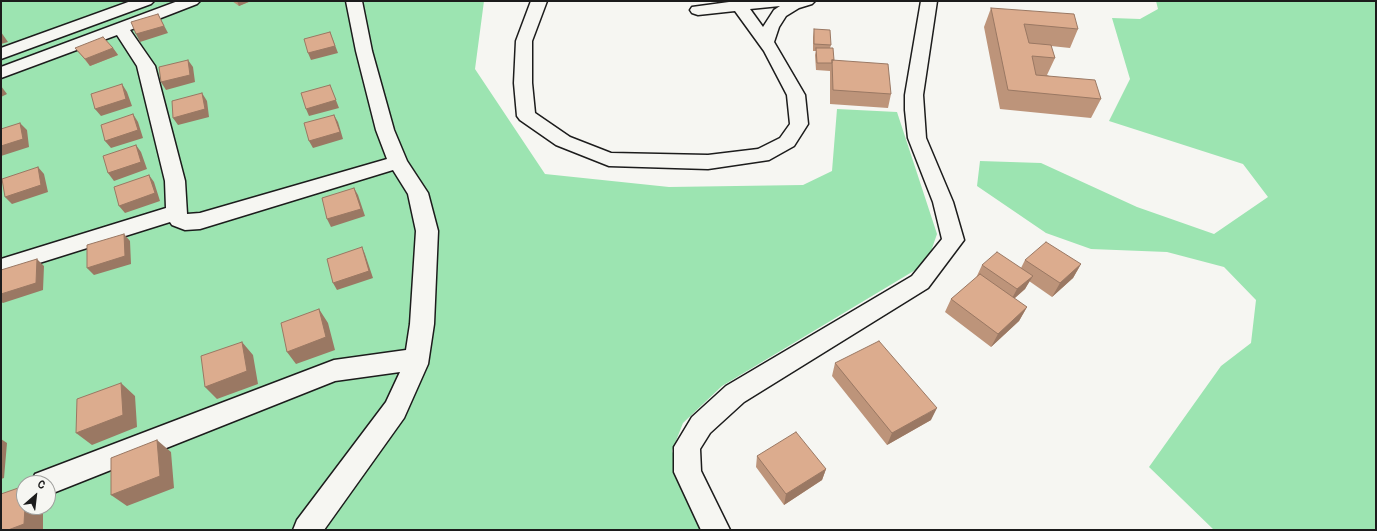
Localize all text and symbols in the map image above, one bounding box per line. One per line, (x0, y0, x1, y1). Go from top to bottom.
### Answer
north arrow (16, 475, 56, 515)
text: С (35, 478, 47, 492)

